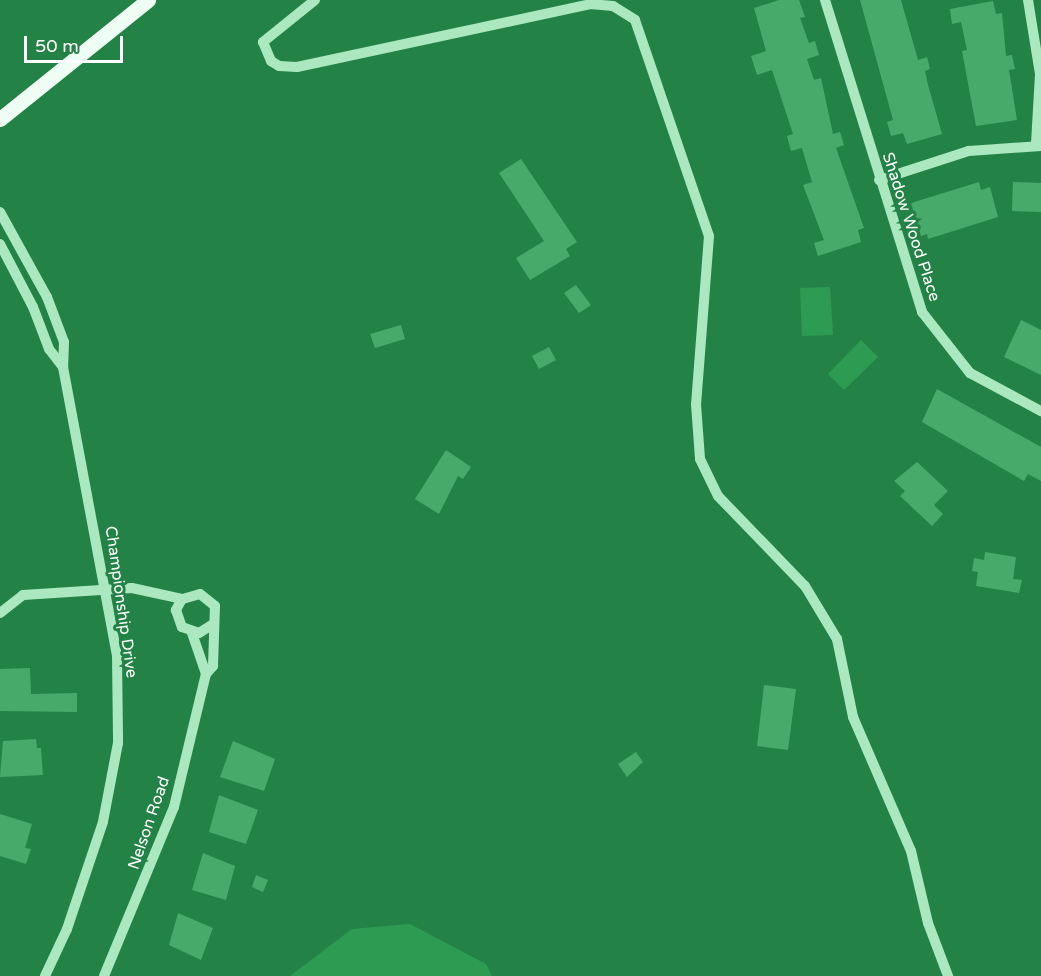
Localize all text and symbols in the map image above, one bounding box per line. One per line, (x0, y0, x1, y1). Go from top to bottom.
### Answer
scale bar (27, 24, 126, 62)
text: 50 m (35, 35, 79, 57)
street label: Shadow Wood Place (878, 150, 944, 304)
street label: Championship Drive (101, 525, 141, 679)
street label: Nelson Road (124, 774, 174, 872)

